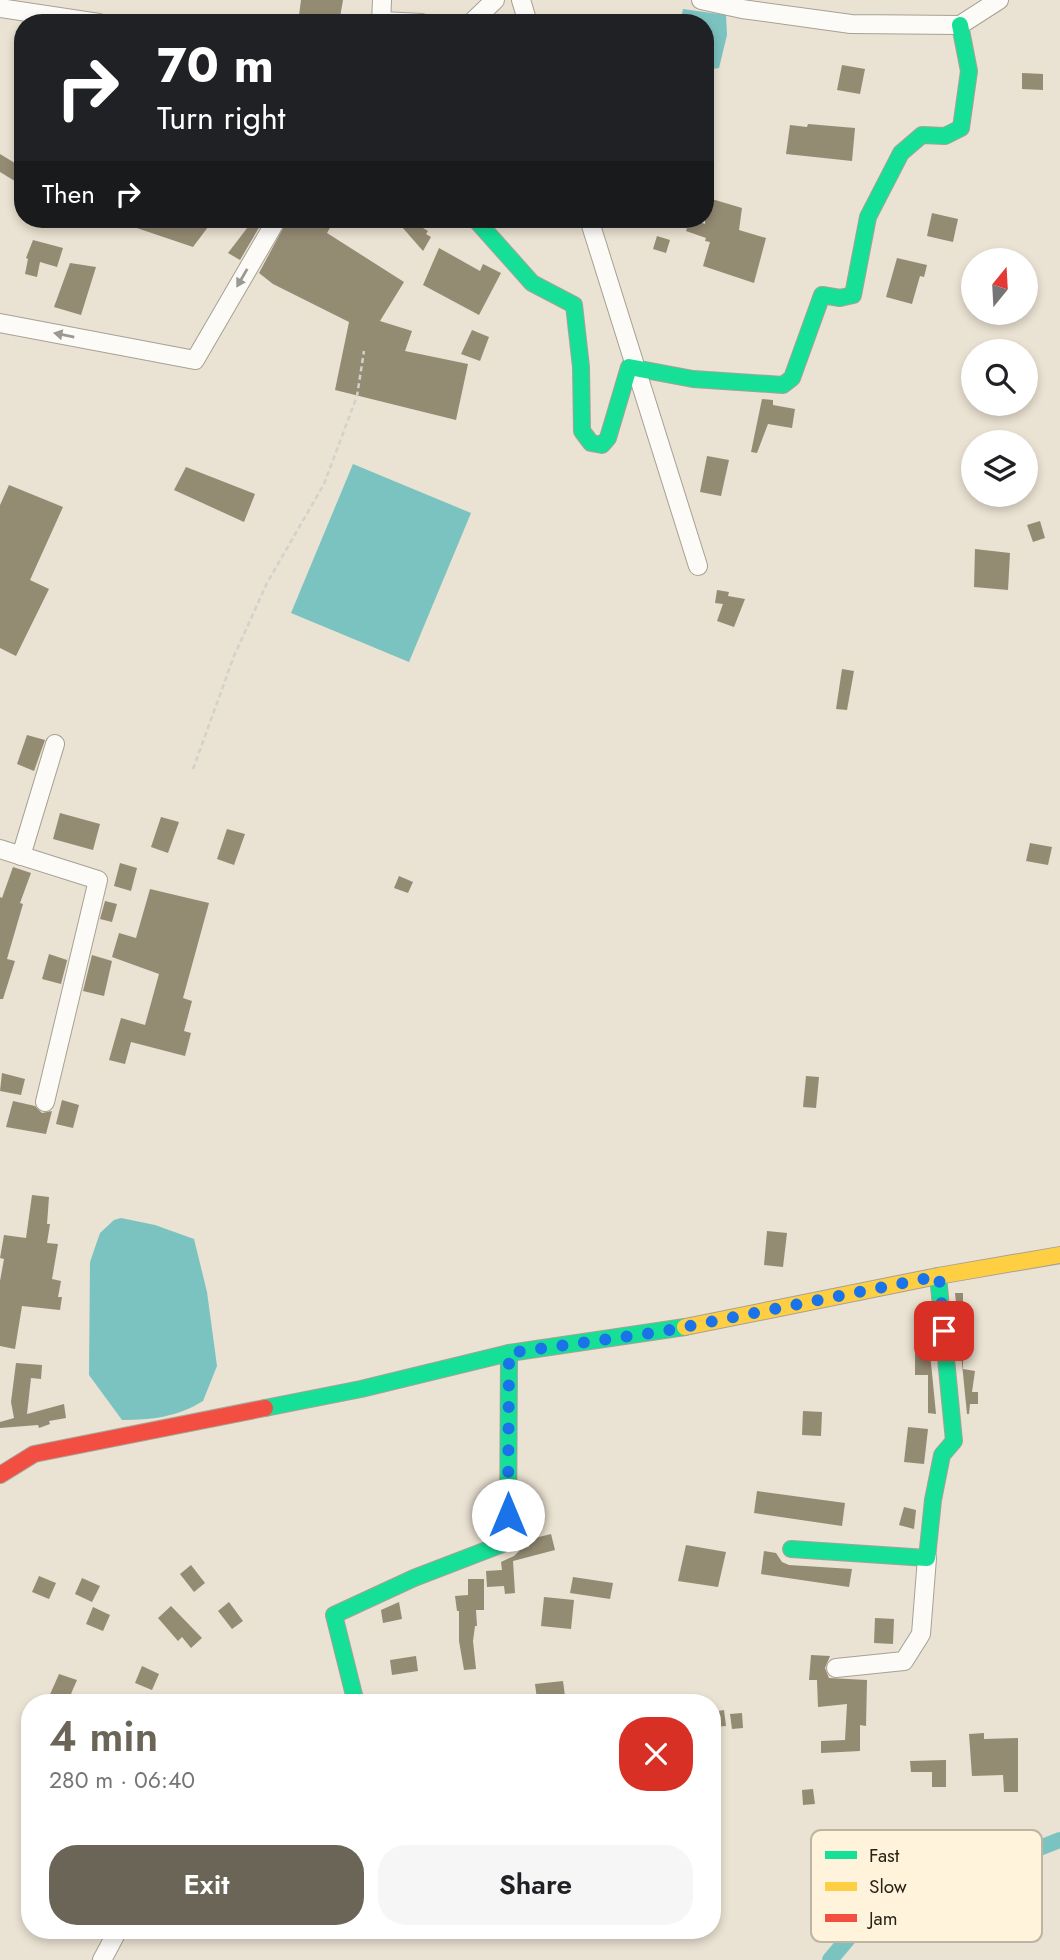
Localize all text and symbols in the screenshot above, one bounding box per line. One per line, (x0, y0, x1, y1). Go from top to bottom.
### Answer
text: 70 m (157, 30, 274, 100)
icon: right (42, 42, 133, 133)
text: Turn right (157, 95, 286, 141)
text: Then (42, 175, 95, 213)
icon: right (109, 175, 147, 213)
north arrow (961, 248, 1038, 326)
map controls (961, 248, 1038, 507)
one-way arrow (236, 268, 248, 287)
one-way arrow (53, 329, 75, 340)
button: search (961, 339, 1038, 416)
button: layers (961, 430, 1038, 507)
pin (914, 1301, 974, 1361)
icon: arrive (925, 1312, 963, 1350)
position arrow (471, 1478, 545, 1552)
text: 4 min (49, 1706, 158, 1767)
button: close (619, 1717, 693, 1791)
text: 280 m · 06:40 (49, 1763, 195, 1797)
legend (811, 1830, 1042, 1942)
text: Fast (869, 1842, 900, 1869)
button: Exit (49, 1845, 364, 1925)
button: Share (378, 1845, 693, 1925)
text: Slow (869, 1873, 907, 1900)
text: Jam (866, 1905, 898, 1932)

